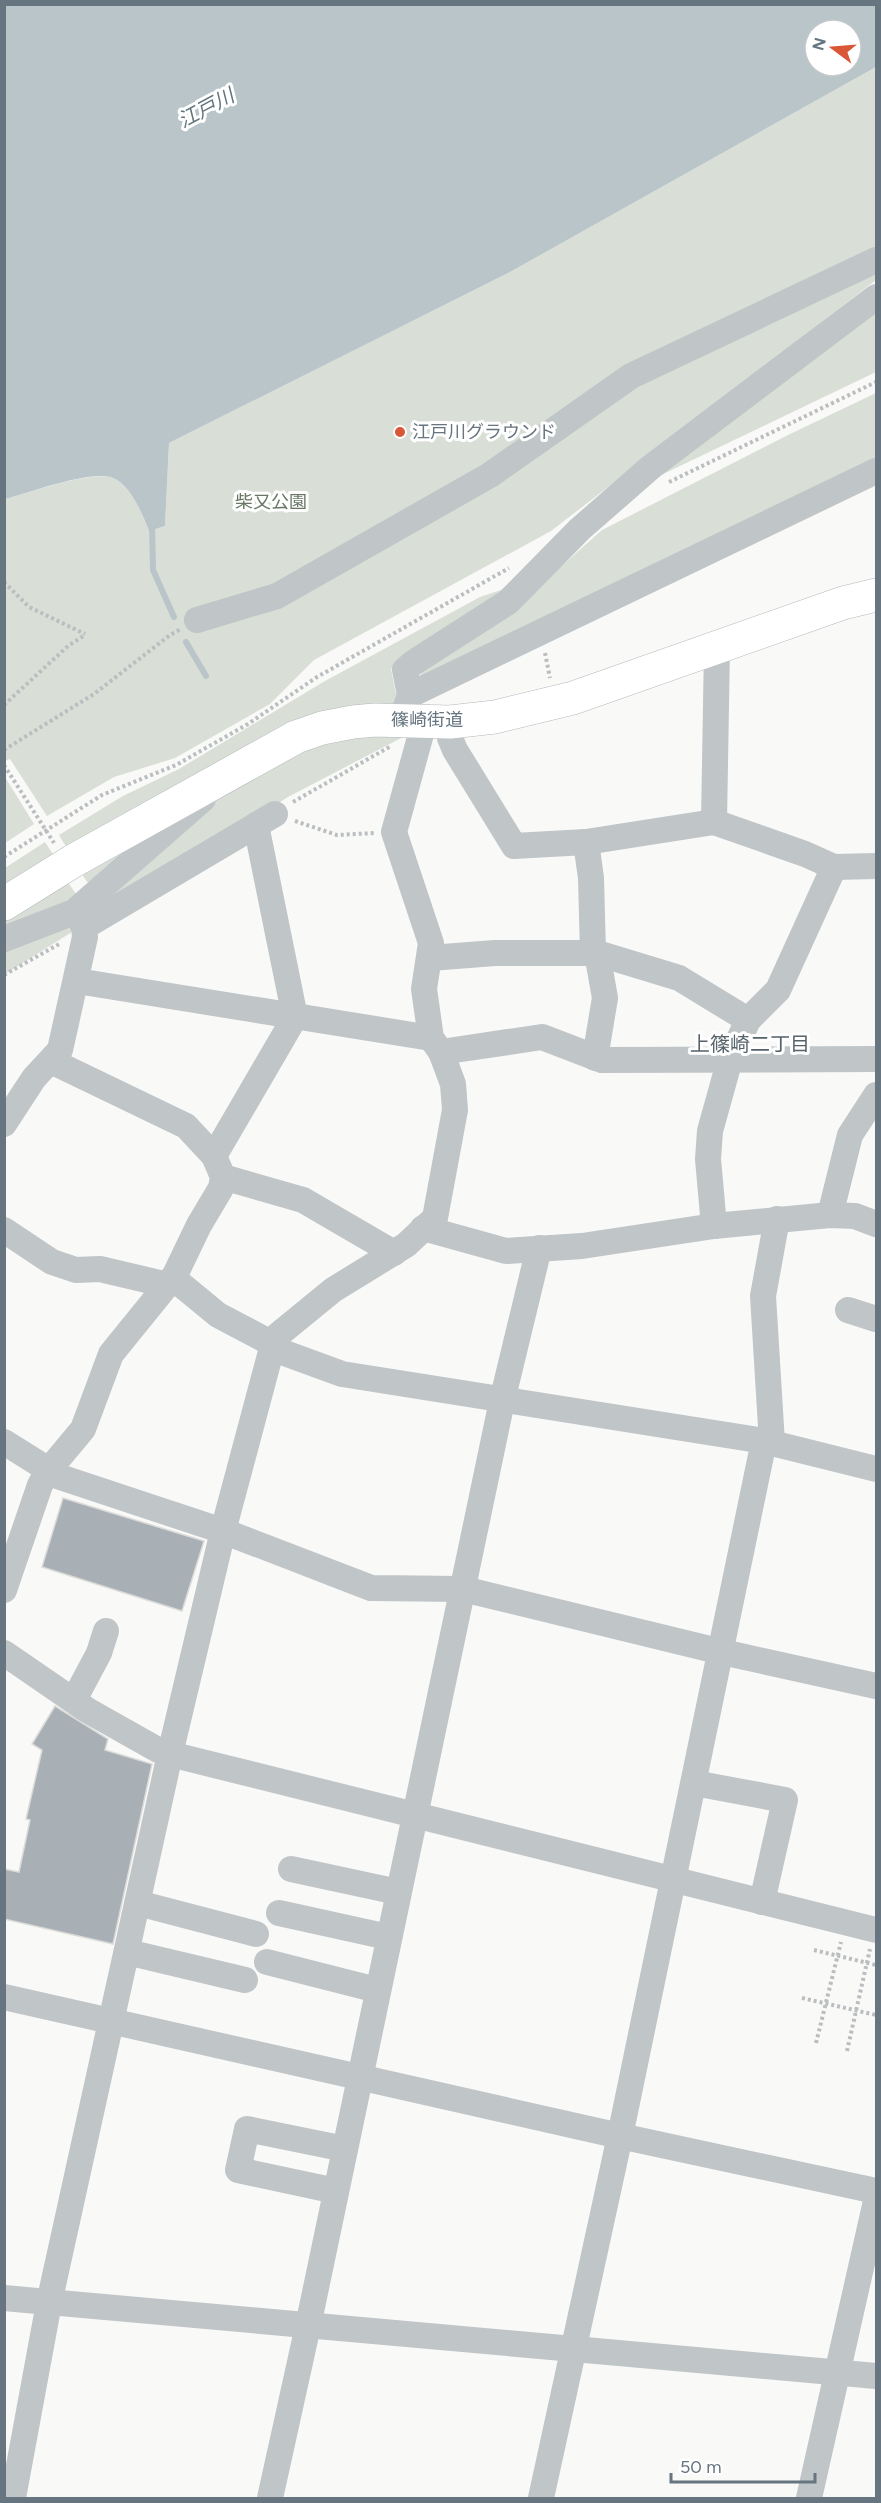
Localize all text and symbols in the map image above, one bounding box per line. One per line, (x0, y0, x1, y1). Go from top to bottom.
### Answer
north arrow (803, 18, 863, 78)
text: N (808, 35, 830, 53)
water label: 江戸川 (174, 82, 240, 133)
place label: 江戸川グラウンド (412, 421, 556, 443)
marker: 江戸川グラウンド (393, 425, 407, 439)
park label: 柴又公園 (235, 491, 307, 513)
street label: 篠崎街道 (391, 709, 463, 731)
district label: 上篠崎二丁目 (690, 1032, 810, 1056)
scale bar (671, 2446, 815, 2484)
text: 50 m (680, 2456, 722, 2478)

